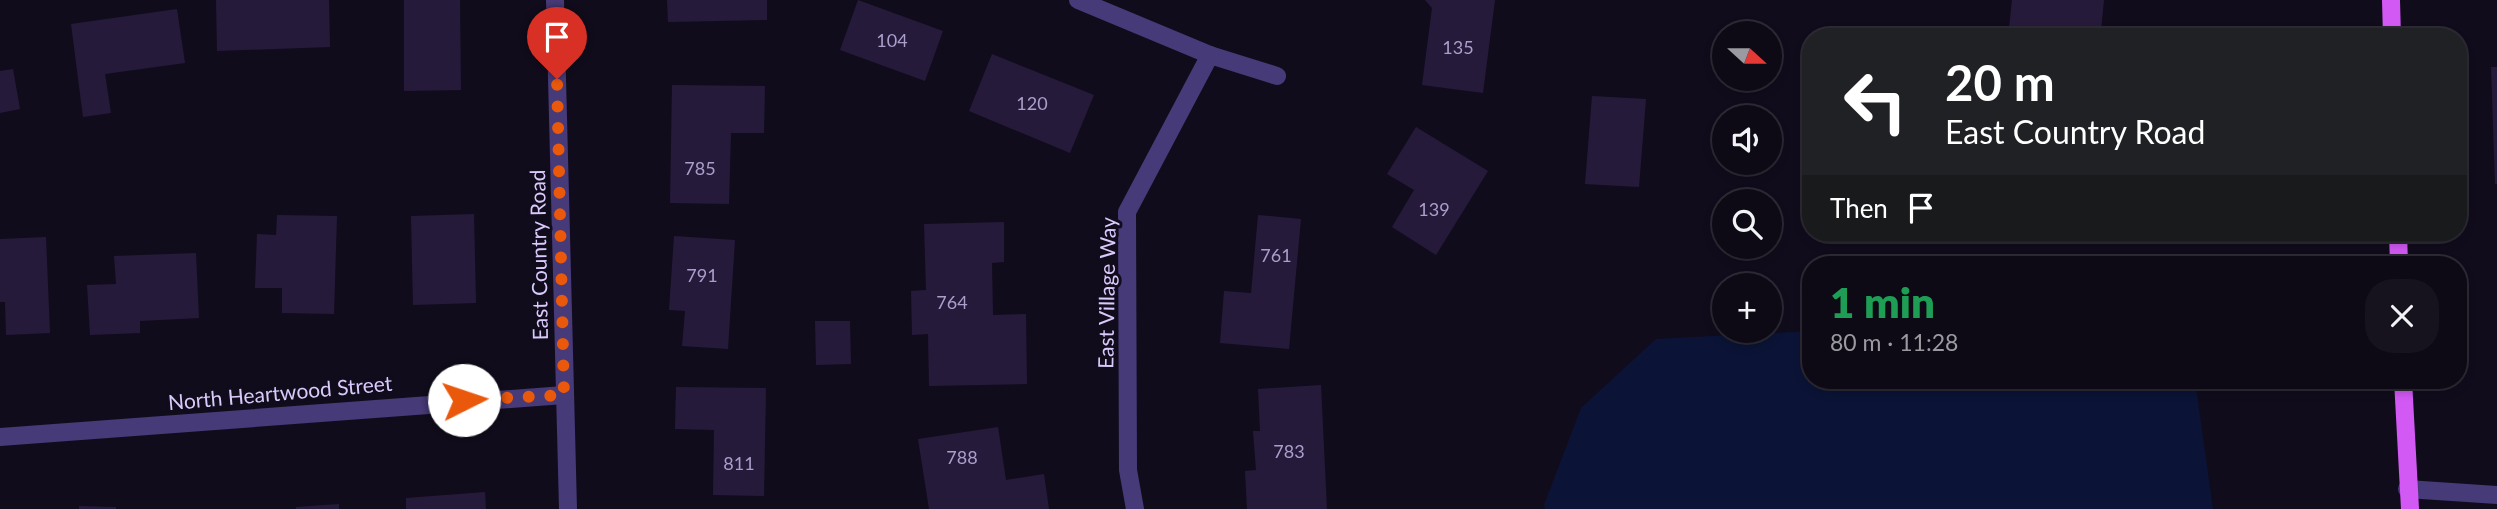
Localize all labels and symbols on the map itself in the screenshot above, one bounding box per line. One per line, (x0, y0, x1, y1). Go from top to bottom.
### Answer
pin (527, 7, 587, 79)
north arrow (1712, 21, 1782, 91)
house number: 104 (876, 29, 908, 51)
house number: 135 (1442, 36, 1474, 58)
house number: 120 (1016, 92, 1048, 114)
house number: 785 (684, 157, 716, 179)
street label: East Country Road (524, 169, 552, 341)
house number: 139 (1418, 198, 1450, 220)
street label: East Village Way (1092, 217, 1120, 369)
house number: 761 (1260, 244, 1292, 266)
house number: 791 (686, 264, 718, 286)
house number: 764 (936, 291, 968, 313)
position arrow (427, 363, 501, 437)
street label: North Heartwood Street (167, 370, 394, 414)
house number: 783 (1273, 440, 1305, 462)
house number: 788 (946, 446, 978, 468)
house number: 811 (723, 452, 755, 474)

